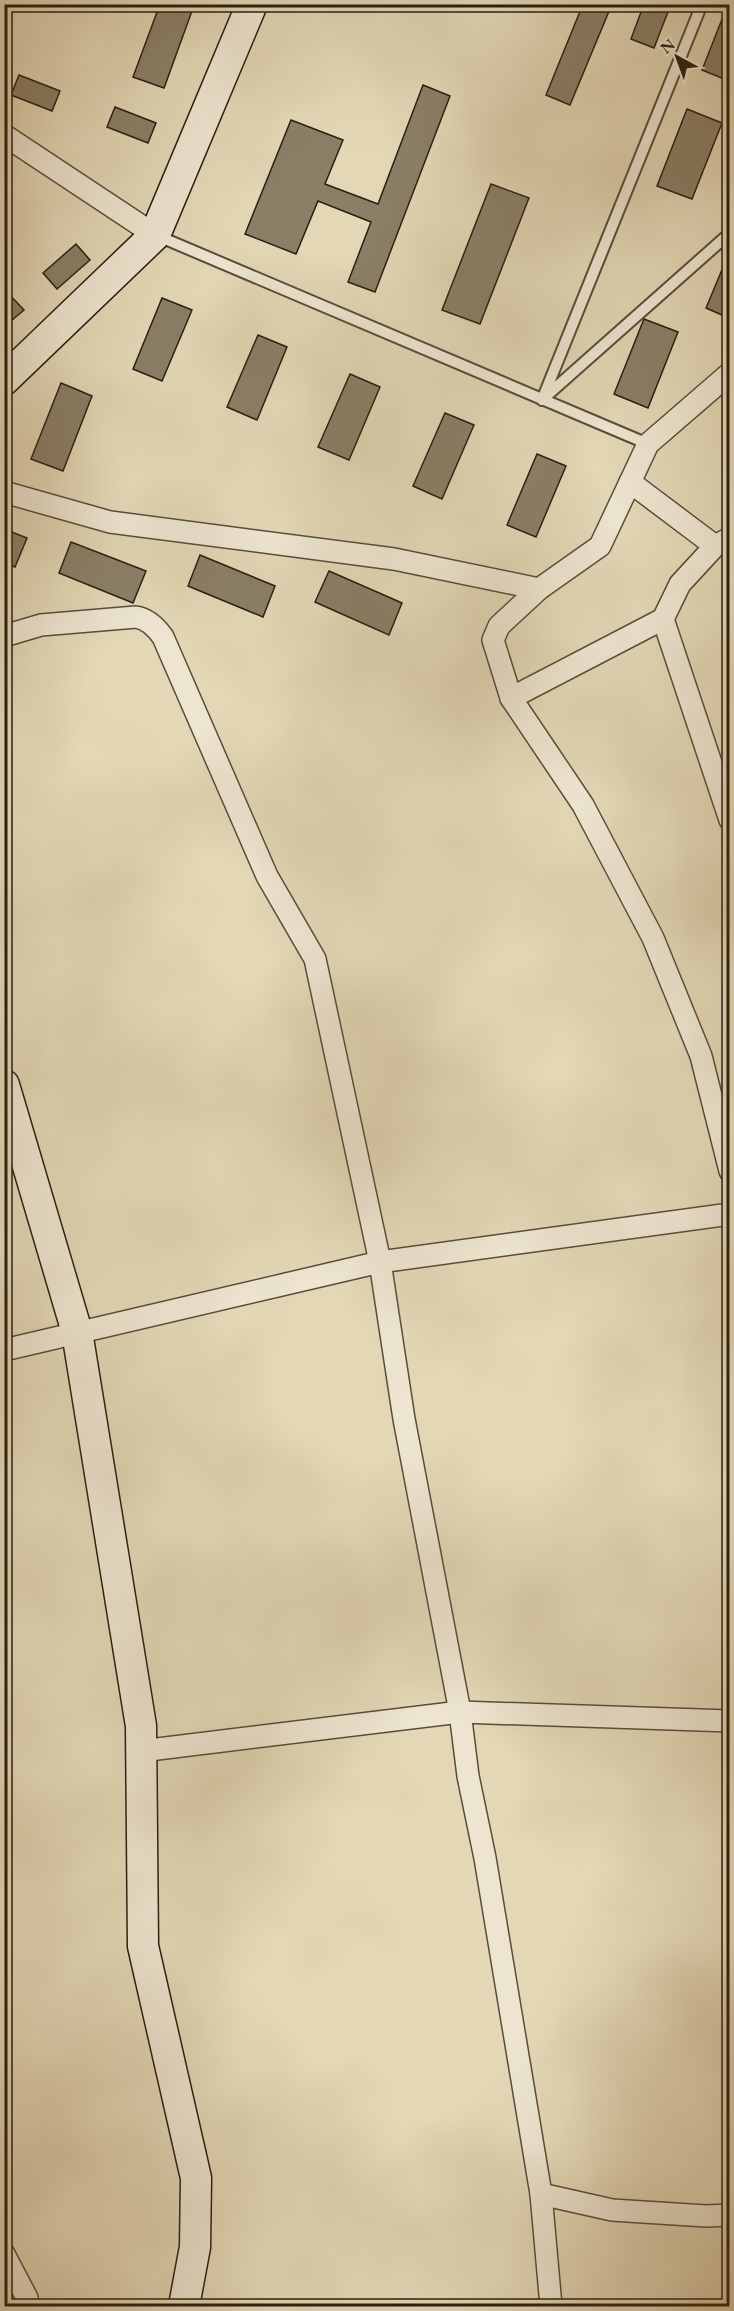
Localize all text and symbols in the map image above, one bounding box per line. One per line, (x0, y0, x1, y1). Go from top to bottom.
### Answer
north arrow (647, 27, 707, 87)
text: N (656, 34, 679, 58)

